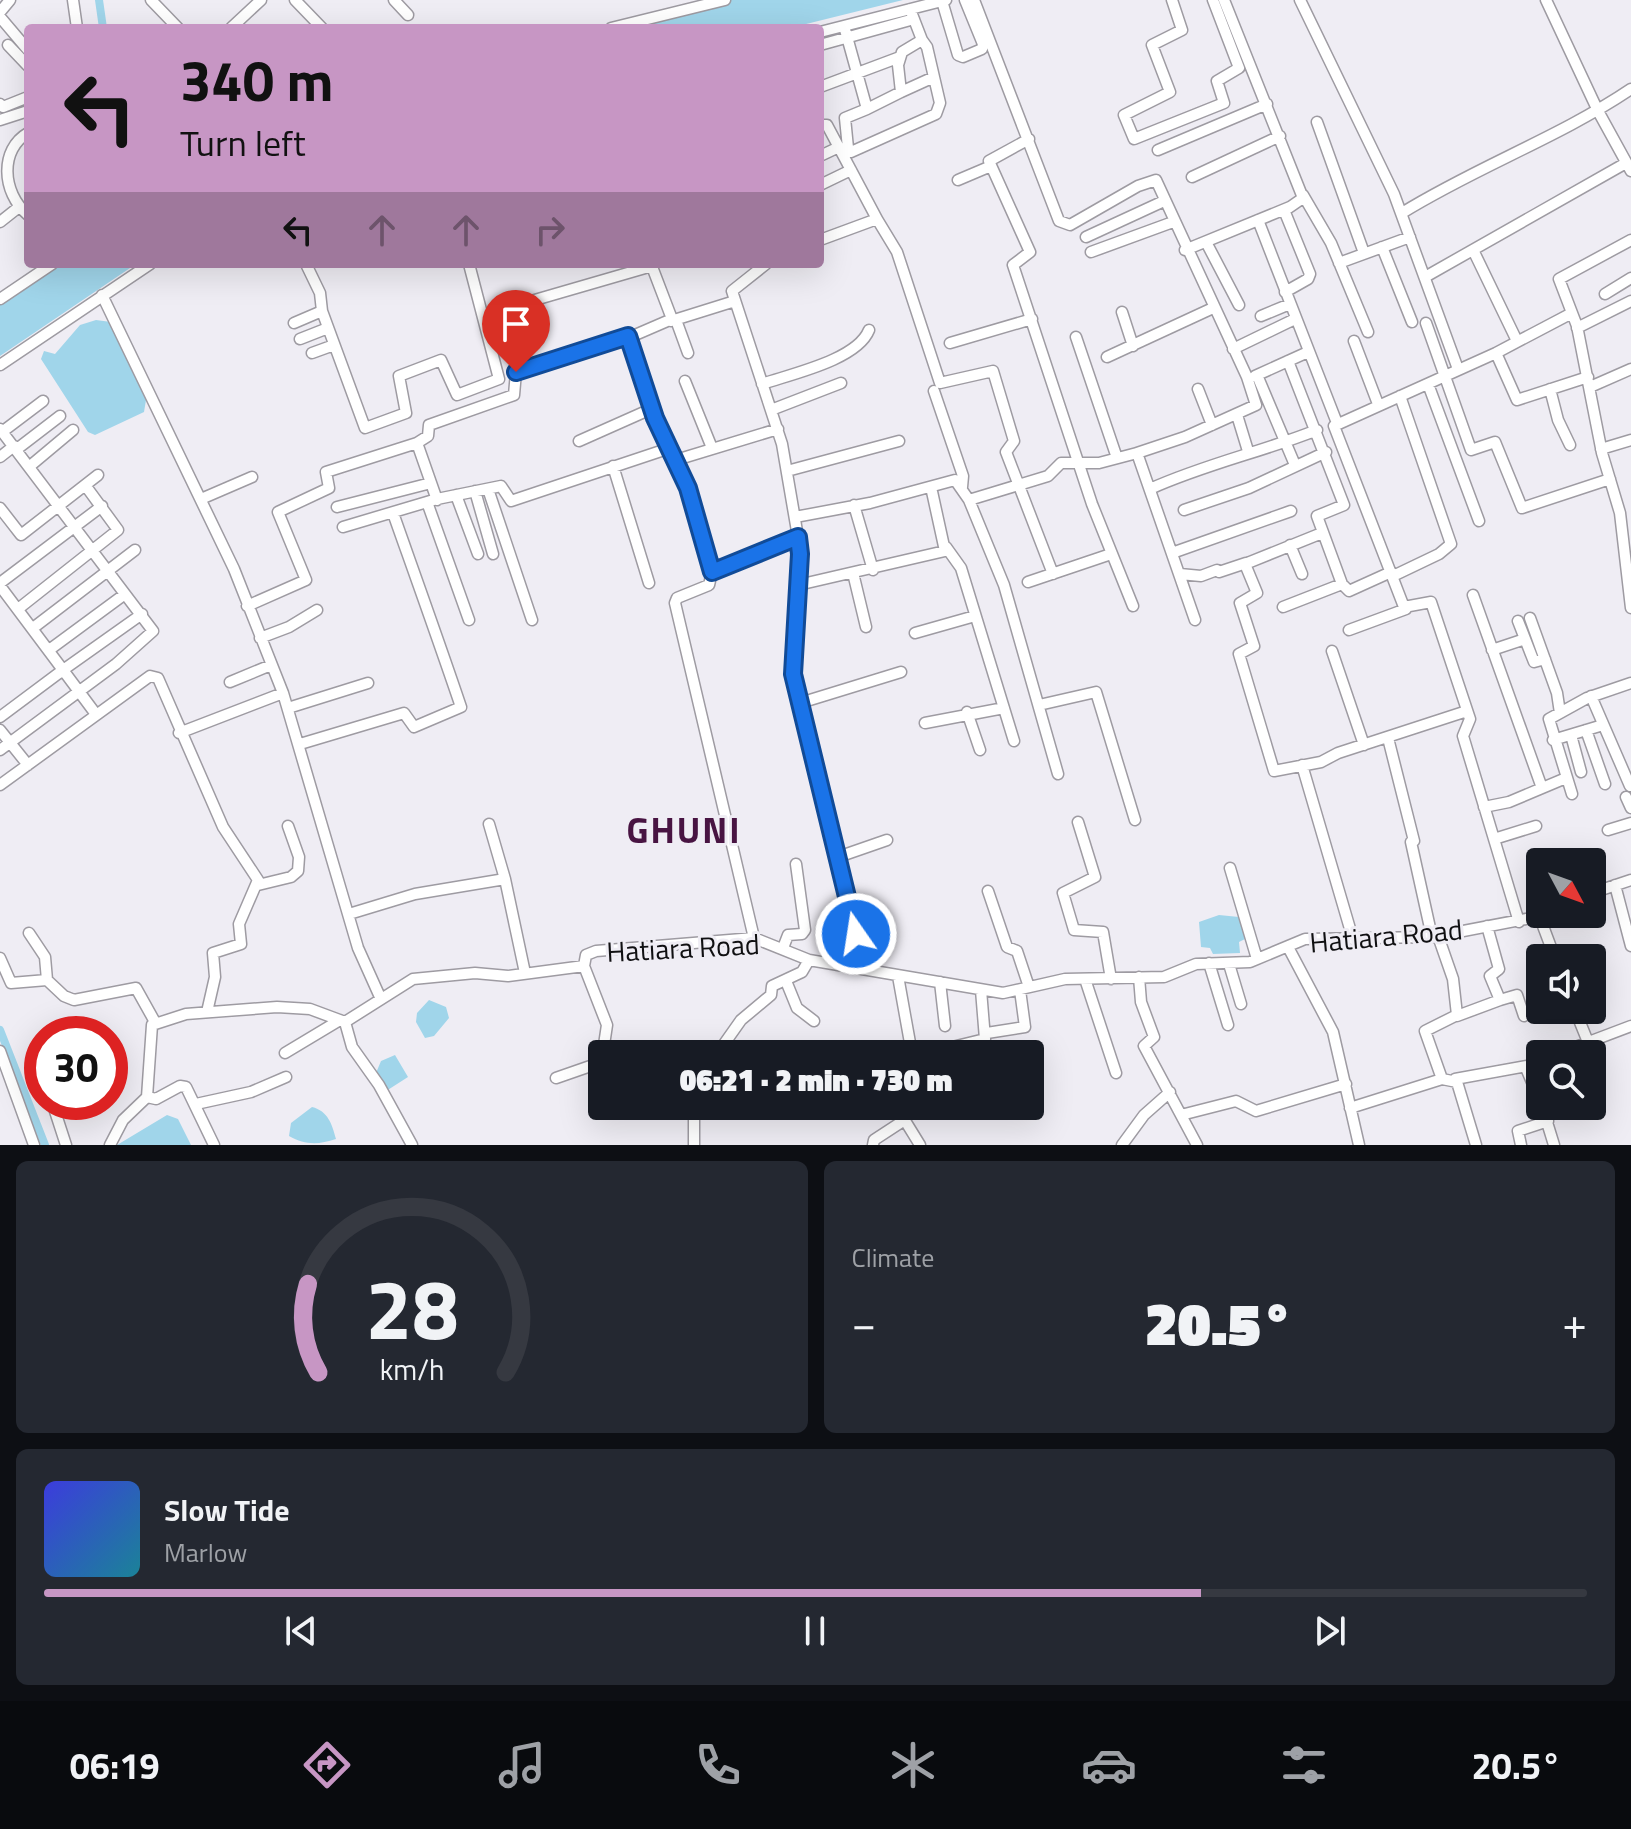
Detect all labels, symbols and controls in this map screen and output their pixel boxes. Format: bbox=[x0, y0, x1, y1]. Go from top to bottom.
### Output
text: 340 m bbox=[180, 38, 333, 123]
icon: left bbox=[48, 56, 152, 160]
text: Turn left bbox=[180, 115, 306, 170]
icon: left bbox=[276, 208, 320, 252]
icon: ahead bbox=[360, 208, 404, 252]
icon: ahead bbox=[444, 208, 488, 252]
icon: right bbox=[528, 208, 572, 252]
pin bbox=[482, 290, 550, 372]
icon: arrive bbox=[494, 302, 538, 346]
district label: GHUNI bbox=[626, 802, 742, 857]
north arrow bbox=[1526, 848, 1606, 928]
map controls bbox=[1526, 848, 1606, 1120]
position arrow bbox=[814, 892, 898, 976]
street label: Hatiara Road bbox=[1308, 907, 1464, 964]
street label: Hatiara Road bbox=[605, 922, 761, 973]
button: sound bbox=[1526, 944, 1606, 1024]
speed limit sign: 30 bbox=[24, 1016, 128, 1120]
button: search bbox=[1526, 1040, 1606, 1120]
text: 06:21 · 2 min · 730 m bbox=[680, 1057, 952, 1103]
text: Climate bbox=[852, 1238, 934, 1277]
text: 28 bbox=[365, 1245, 458, 1371]
text: 20.5° bbox=[1145, 1277, 1294, 1368]
text: − bbox=[852, 1289, 876, 1356]
text: + bbox=[1562, 1289, 1587, 1356]
text: km/h bbox=[379, 1348, 444, 1391]
text: Slow Tide bbox=[164, 1487, 289, 1533]
text: Marlow bbox=[164, 1533, 247, 1572]
icon: previous bbox=[279, 1609, 323, 1653]
icon: pause bbox=[793, 1609, 837, 1653]
icon: next bbox=[1308, 1609, 1352, 1653]
icon: directions bbox=[299, 1737, 355, 1793]
icon: music bbox=[494, 1737, 550, 1793]
icon: phone bbox=[690, 1737, 746, 1793]
icon: climate bbox=[885, 1737, 941, 1793]
icon: car bbox=[1081, 1737, 1137, 1793]
icon: filters bbox=[1276, 1737, 1332, 1793]
text: 06:19 bbox=[70, 1738, 160, 1793]
text: 20.5° bbox=[1471, 1738, 1561, 1793]

